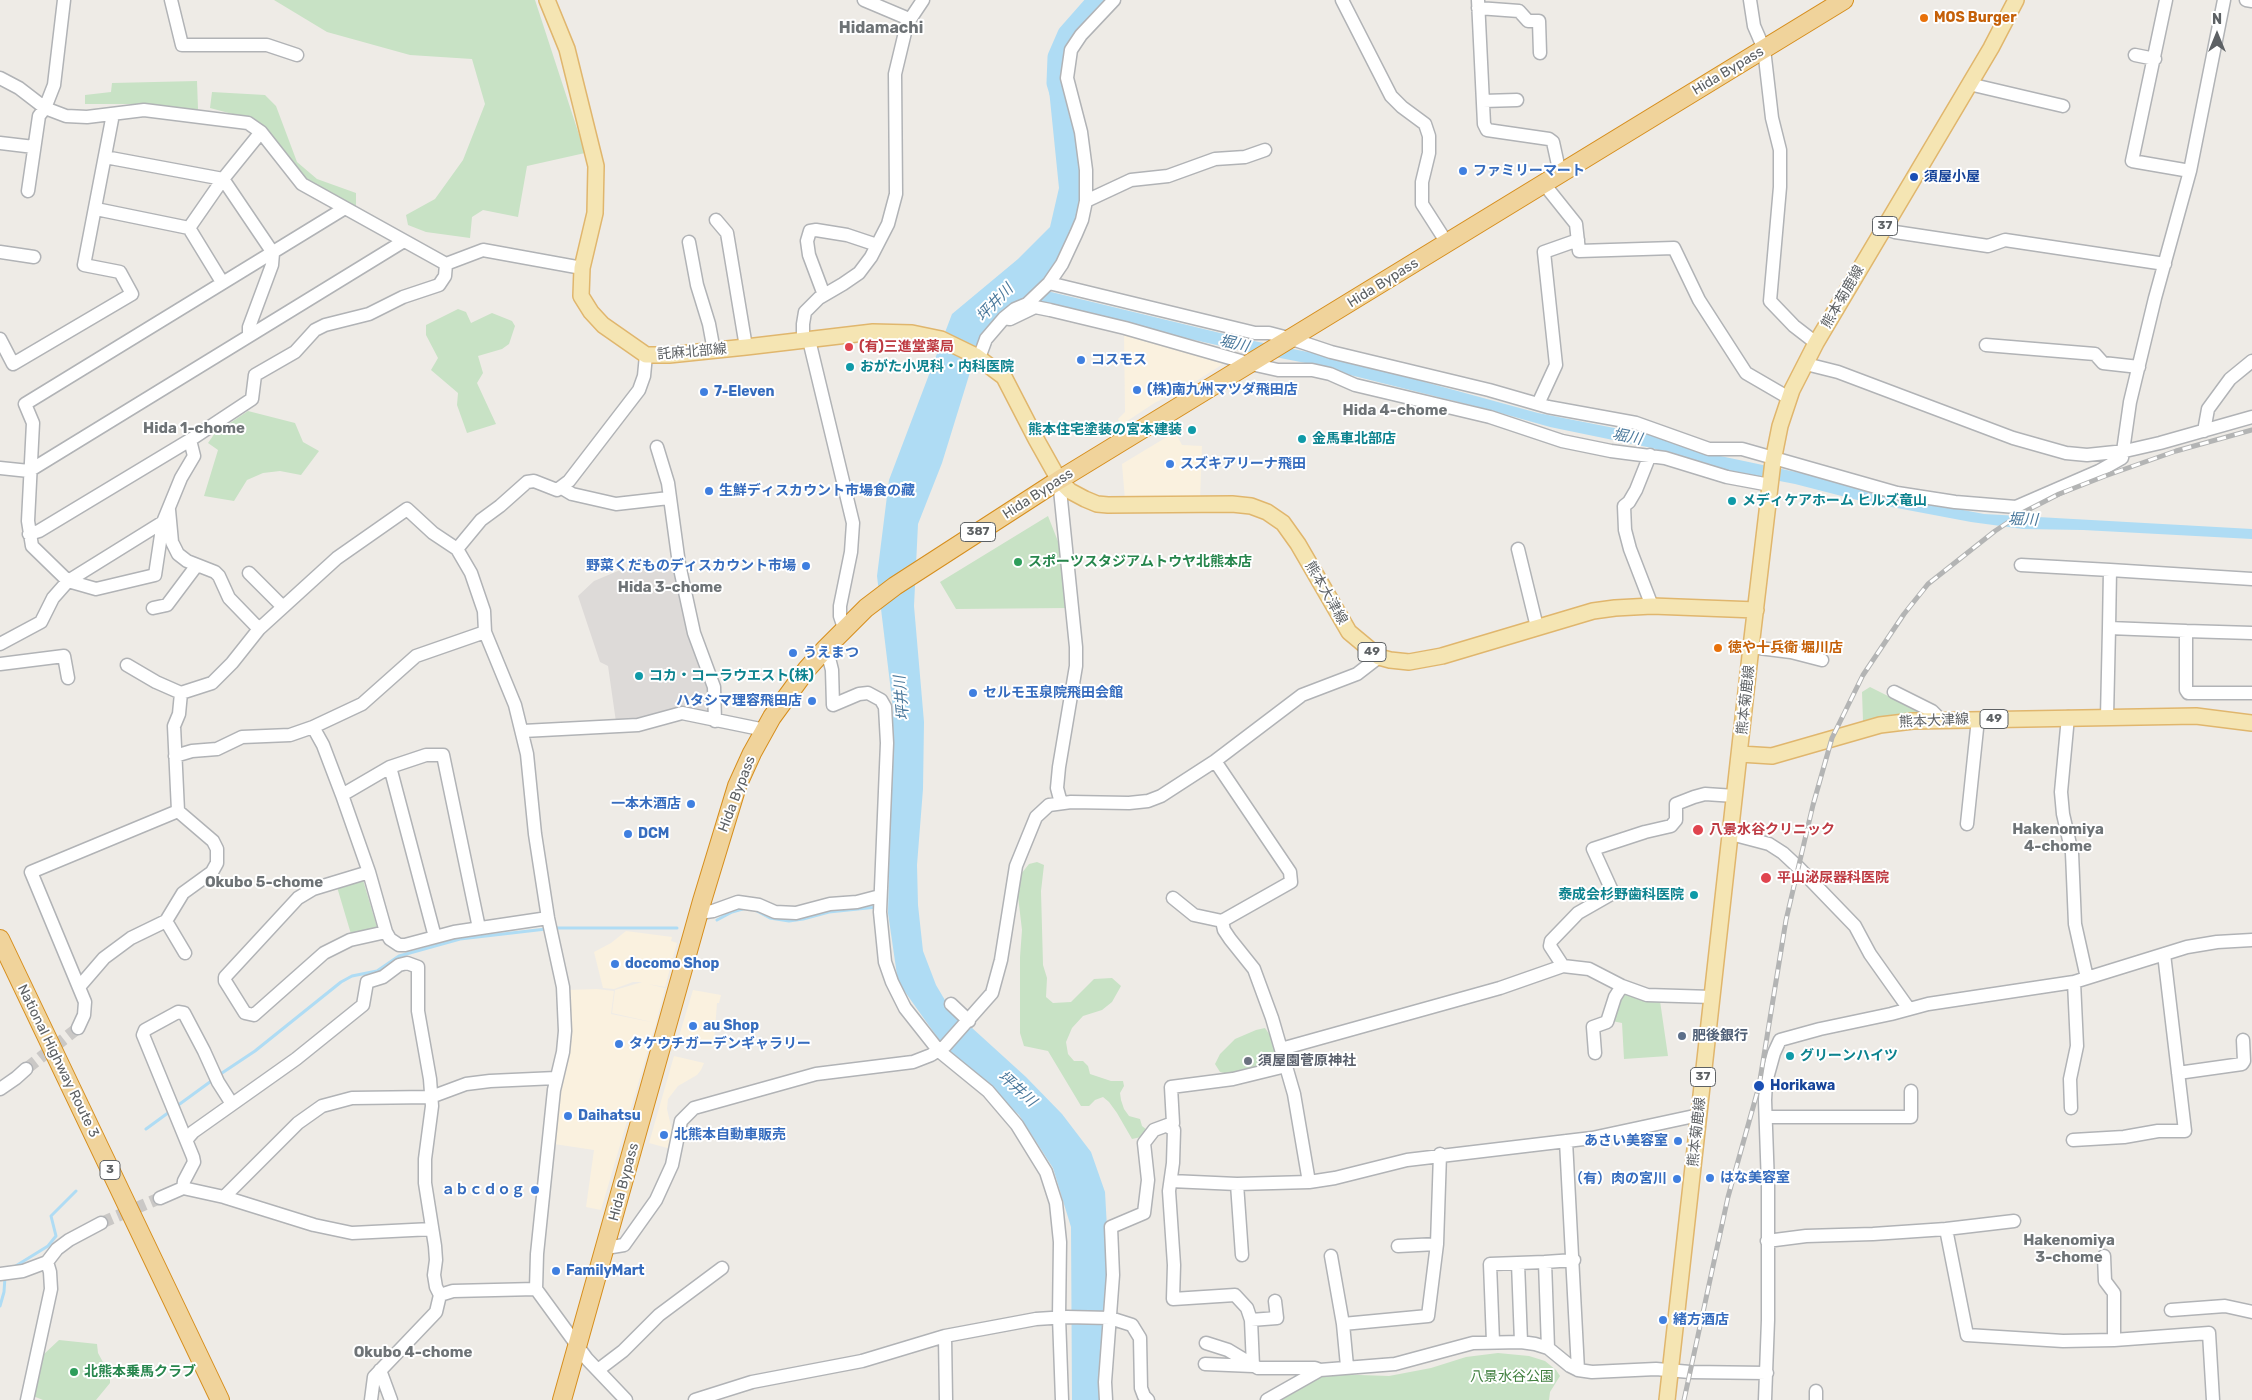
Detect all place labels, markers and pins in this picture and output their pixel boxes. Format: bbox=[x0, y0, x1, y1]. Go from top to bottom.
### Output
place label: MOS Burger bbox=[1934, 10, 2016, 26]
marker: MOS Burger bbox=[1918, 12, 1930, 24]
place label: ファミリーマート bbox=[1473, 163, 1585, 179]
marker: ファミリーマート bbox=[1457, 165, 1469, 177]
place label: 須屋小屋 bbox=[1924, 169, 1980, 185]
marker: 須屋小屋 bbox=[1908, 171, 1920, 183]
place label: (有)三進堂薬局 bbox=[859, 339, 954, 355]
marker: (有)三進堂薬局 bbox=[843, 341, 855, 353]
place label: コスモス bbox=[1091, 352, 1147, 368]
marker: コスモス bbox=[1075, 354, 1087, 366]
place label: おがた小児科・内科医院 bbox=[860, 359, 1014, 375]
marker: おがた小児科・内科医院 bbox=[844, 361, 856, 373]
place label: (株)南九州マツダ飛田店 bbox=[1147, 382, 1298, 398]
place label: 7-Eleven bbox=[714, 384, 775, 400]
marker: (株)南九州マツダ飛田店 bbox=[1131, 384, 1143, 396]
marker: 7-Eleven bbox=[698, 386, 710, 398]
place label: 熊本住宅塗装の宮本建装 bbox=[1028, 422, 1182, 438]
marker: 熊本住宅塗装の宮本建装 bbox=[1186, 424, 1198, 436]
place label: 金馬車北部店 bbox=[1312, 431, 1396, 447]
marker: 金馬車北部店 bbox=[1296, 433, 1308, 445]
place label: スズキアリーナ飛田 bbox=[1180, 456, 1306, 472]
marker: スズキアリーナ飛田 bbox=[1164, 458, 1176, 470]
place label: 生鮮ディスカウント市場食の藏 bbox=[719, 483, 915, 499]
marker: 生鮮ディスカウント市場食の藏 bbox=[703, 485, 715, 497]
place label: メディケアホーム ヒルズ竜山 bbox=[1742, 493, 1927, 509]
marker: メディケアホーム ヒルズ竜山 bbox=[1726, 495, 1738, 507]
place label: スポーツスタジアムトウヤ北熊本店 bbox=[1028, 554, 1252, 570]
marker: スポーツスタジアムトウヤ北熊本店 bbox=[1012, 556, 1024, 568]
place label: 野菜くだものディスカウント市場 bbox=[586, 558, 796, 574]
marker: 野菜くだものディスカウント市場 bbox=[800, 560, 812, 572]
place label: 徳や十兵衛 堀川店 bbox=[1728, 640, 1843, 656]
marker: 徳や十兵衛 堀川店 bbox=[1712, 642, 1724, 654]
place label: うえまつ bbox=[803, 645, 859, 661]
marker: うえまつ bbox=[787, 647, 799, 659]
place label: コカ・コーラウエスト(株) bbox=[649, 668, 814, 684]
marker: コカ・コーラウエスト(株) bbox=[633, 670, 645, 682]
place label: セルモ玉泉院飛田会館 bbox=[983, 685, 1123, 701]
marker: セルモ玉泉院飛田会館 bbox=[967, 687, 979, 699]
place label: ハタシマ理容飛田店 bbox=[676, 693, 802, 709]
marker: ハタシマ理容飛田店 bbox=[806, 695, 818, 707]
place label: 一本木酒店 bbox=[611, 796, 681, 812]
marker: 一本木酒店 bbox=[685, 798, 697, 810]
place label: 八景水谷クリニック bbox=[1709, 822, 1835, 838]
marker: 八景水谷クリニック bbox=[1691, 823, 1705, 837]
place label: DCM bbox=[638, 826, 669, 842]
marker: DCM bbox=[622, 828, 634, 840]
place label: 平山泌尿器科医院 bbox=[1777, 870, 1889, 886]
marker: 平山泌尿器科医院 bbox=[1759, 871, 1773, 885]
place label: 泰成会杉野歯科医院 bbox=[1558, 887, 1684, 903]
marker: 泰成会杉野歯科医院 bbox=[1688, 889, 1700, 901]
place label: docomo Shop bbox=[625, 956, 719, 972]
marker: docomo Shop bbox=[609, 958, 621, 970]
place label: au Shop bbox=[703, 1018, 759, 1034]
marker: au Shop bbox=[687, 1020, 699, 1032]
place label: 肥後銀行 bbox=[1692, 1028, 1748, 1044]
marker: 肥後銀行 bbox=[1676, 1030, 1688, 1042]
place label: タケウチガーデンギャラリー bbox=[629, 1036, 811, 1052]
marker: タケウチガーデンギャラリー bbox=[613, 1038, 625, 1050]
place label: グリーンハイツ bbox=[1800, 1048, 1898, 1064]
marker: グリーンハイツ bbox=[1784, 1050, 1796, 1062]
place label: 須屋園菅原神社 bbox=[1258, 1053, 1356, 1069]
marker: 須屋園菅原神社 bbox=[1242, 1055, 1254, 1067]
place label: Horikawa bbox=[1770, 1078, 1835, 1094]
marker: Horikawa bbox=[1752, 1079, 1766, 1093]
place label: Daihatsu bbox=[578, 1108, 641, 1124]
marker: Daihatsu bbox=[562, 1110, 574, 1122]
place label: 北熊本自動車販売 bbox=[674, 1127, 786, 1143]
marker: 北熊本自動車販売 bbox=[658, 1129, 670, 1141]
place label: あさい美容室 bbox=[1584, 1133, 1668, 1149]
marker: あさい美容室 bbox=[1672, 1135, 1684, 1147]
place label: はな美容室 bbox=[1720, 1170, 1790, 1186]
place label: （有）肉の宮川 bbox=[1569, 1171, 1667, 1187]
marker: はな美容室 bbox=[1704, 1172, 1716, 1184]
marker: （有）肉の宮川 bbox=[1671, 1173, 1683, 1185]
place label: ａｂｃｄｏｇ bbox=[441, 1182, 525, 1198]
marker: ａｂｃｄｏｇ bbox=[529, 1184, 541, 1196]
place label: FamilyMart bbox=[566, 1263, 645, 1279]
marker: FamilyMart bbox=[550, 1265, 562, 1277]
place label: 緒方酒店 bbox=[1673, 1312, 1729, 1328]
marker: 緒方酒店 bbox=[1657, 1314, 1669, 1326]
place label: 北熊本乗馬クラブ bbox=[84, 1364, 196, 1380]
marker: 北熊本乗馬クラブ bbox=[68, 1366, 80, 1378]

